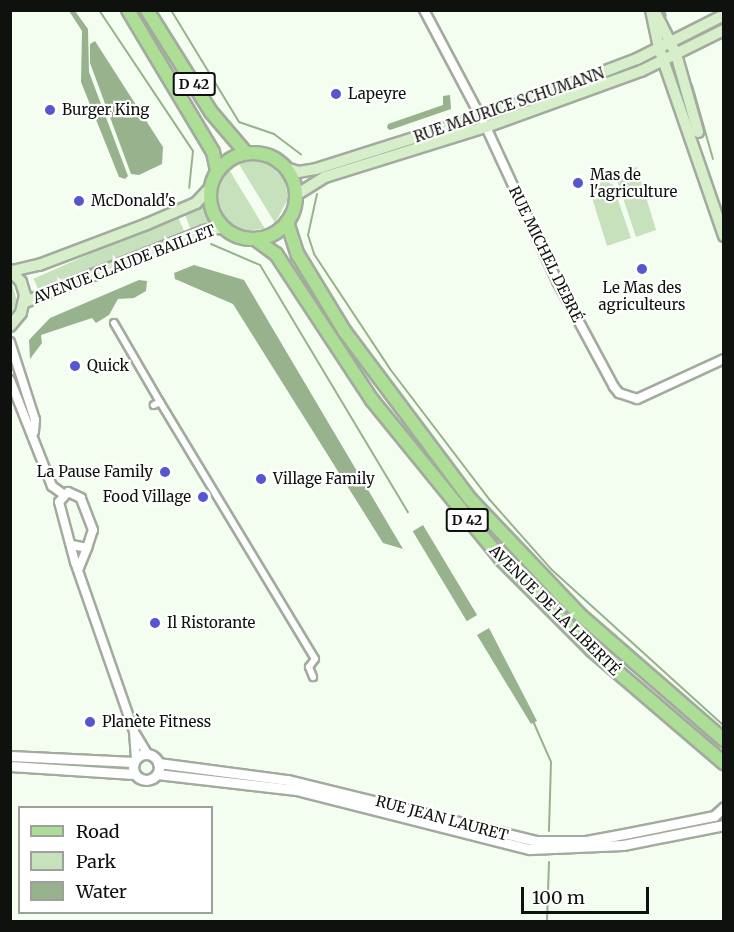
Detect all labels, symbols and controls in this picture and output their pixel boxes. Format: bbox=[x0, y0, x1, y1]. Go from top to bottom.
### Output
street label: RUE MAURICE SCHUMANN bbox=[411, 64, 607, 146]
road number: D 42 bbox=[172, 73, 216, 95]
place label: Lapeyre bbox=[348, 85, 406, 103]
marker: Lapeyre bbox=[329, 87, 343, 101]
place label: Burger King bbox=[62, 101, 149, 119]
marker: Burger King bbox=[43, 103, 57, 117]
place label: Mas de l'agriculture bbox=[590, 165, 677, 200]
marker: Mas de l'agriculture bbox=[571, 176, 585, 190]
street label: RUE MICHEL DEBRÉ bbox=[505, 183, 587, 325]
place label: McDonald's bbox=[91, 192, 176, 210]
marker: McDonald's bbox=[72, 194, 86, 208]
street label: AVENUE CLAUDE BAILLET bbox=[30, 221, 218, 307]
marker: Le Mas des agriculteurs bbox=[635, 262, 649, 276]
place label: Le Mas des agriculteurs bbox=[599, 278, 685, 313]
place label: Quick bbox=[87, 357, 129, 375]
marker: Quick bbox=[68, 359, 82, 373]
place label: La Pause Family bbox=[37, 463, 153, 481]
marker: La Pause Family bbox=[158, 465, 172, 479]
place label: Village Family bbox=[273, 470, 375, 488]
marker: Village Family bbox=[254, 472, 268, 486]
place label: Food Village bbox=[103, 488, 191, 506]
marker: Food Village bbox=[196, 490, 210, 504]
road number: D 42 bbox=[444, 509, 490, 531]
street label: AVENUE DE LA LIBERTÉ bbox=[486, 541, 624, 679]
place label: Il Ristorante bbox=[167, 614, 255, 632]
marker: Il Ristorante bbox=[148, 616, 162, 630]
place label: Planète Fitness bbox=[102, 713, 211, 731]
marker: Planète Fitness bbox=[83, 715, 97, 729]
street label: RUE JEAN LAURET bbox=[374, 792, 510, 844]
legend bbox=[18, 806, 213, 914]
text: Road bbox=[76, 820, 120, 843]
text: Park bbox=[76, 850, 116, 873]
scale bar bbox=[524, 875, 652, 913]
text: Water bbox=[76, 880, 127, 903]
text: 100 m bbox=[532, 886, 585, 909]

